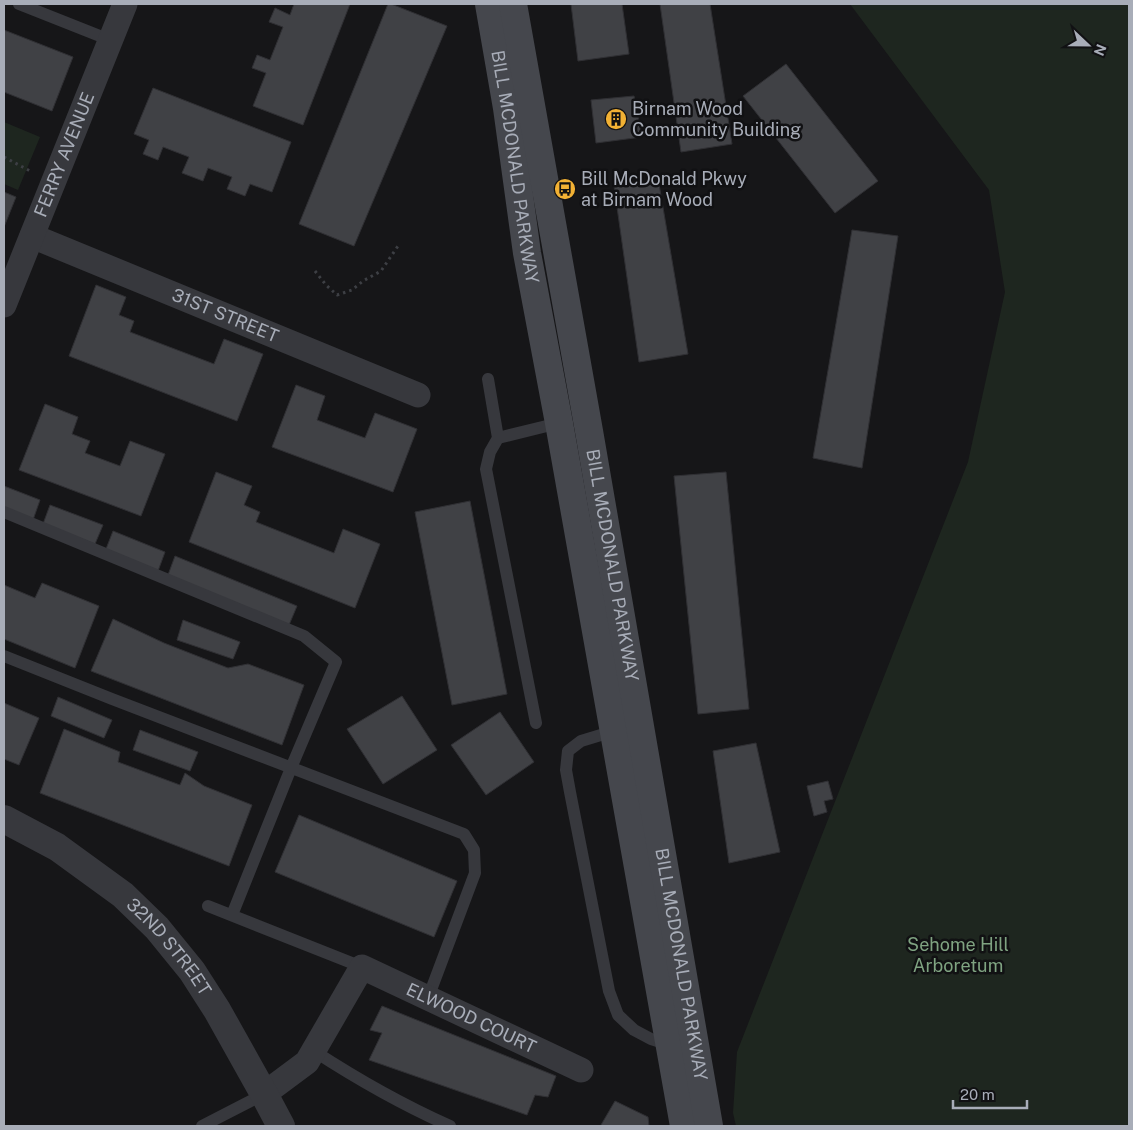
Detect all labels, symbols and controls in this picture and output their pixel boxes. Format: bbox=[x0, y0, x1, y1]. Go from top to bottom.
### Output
north arrow bbox=[1063, 20, 1113, 70]
text: N bbox=[1091, 42, 1110, 58]
street label: BILL MCDONALD PARKWAY bbox=[487, 49, 544, 285]
street label: FERRY AVENUE bbox=[29, 89, 98, 220]
place label: Birnam Wood Community Building bbox=[632, 98, 801, 140]
building icon: Birnam Wood Community Building bbox=[604, 107, 628, 131]
place label: Bill McDonald Pkwy at Birnam Wood bbox=[581, 168, 747, 210]
bus stop icon: Bill McDonald Pkwy at Birnam Wood bbox=[553, 177, 577, 201]
street label: 31ST STREET bbox=[169, 284, 282, 347]
street label: BILL MCDONALD PARKWAY bbox=[582, 447, 643, 683]
street label: BILL MCDONALD PARKWAY bbox=[651, 846, 712, 1082]
street label: 32ND STREET bbox=[123, 893, 216, 999]
park label: Sehome Hill Arboretum bbox=[907, 934, 1009, 976]
street label: ELWOOD COURT bbox=[403, 978, 540, 1058]
scale bar bbox=[953, 1078, 1027, 1110]
text: 20 m bbox=[960, 1086, 995, 1103]

